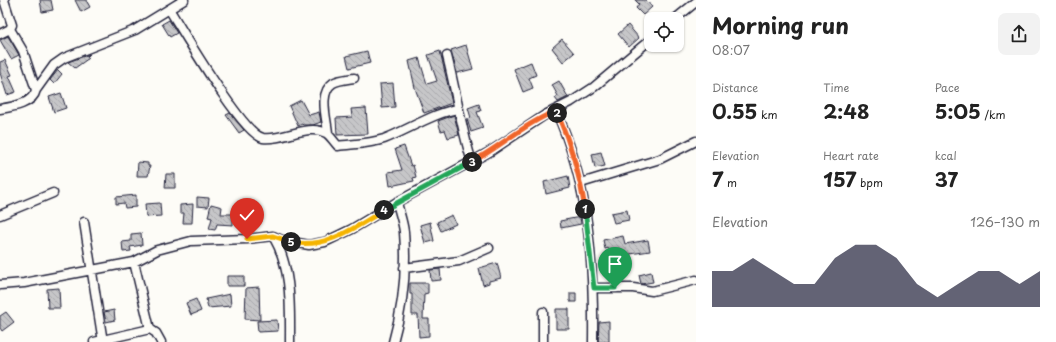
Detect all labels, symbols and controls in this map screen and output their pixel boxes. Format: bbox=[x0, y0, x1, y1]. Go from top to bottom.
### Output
text: Morning run bbox=[712, 8, 849, 41]
map controls bbox=[644, 12, 684, 52]
button: locate bbox=[644, 12, 684, 52]
button: share bbox=[998, 13, 1040, 55]
text: 08:07 bbox=[712, 40, 750, 59]
text: Distance bbox=[712, 79, 758, 96]
text: Time bbox=[823, 79, 849, 96]
text: Pace bbox=[935, 79, 959, 96]
text: 0.55 bbox=[712, 96, 757, 126]
text: 2:48 bbox=[823, 96, 870, 126]
text: 5:05 bbox=[935, 96, 981, 126]
pin: 2 bbox=[547, 103, 567, 123]
text: 2 bbox=[553, 104, 561, 121]
text: km bbox=[757, 106, 778, 123]
text: /km bbox=[981, 106, 1006, 123]
text: Elevation bbox=[712, 147, 759, 164]
text: Heart rate bbox=[823, 147, 879, 164]
text: kcal bbox=[935, 147, 957, 164]
pin: 3 bbox=[462, 152, 482, 172]
text: 3 bbox=[468, 153, 476, 170]
text: 7 bbox=[712, 164, 723, 194]
text: 157 bbox=[823, 164, 857, 194]
text: 37 bbox=[935, 164, 958, 194]
text: m bbox=[723, 174, 737, 191]
text: bpm bbox=[857, 174, 883, 191]
pin bbox=[230, 198, 264, 239]
pin: 1 bbox=[575, 199, 595, 219]
pin: 4 bbox=[374, 200, 394, 220]
text: 1 bbox=[582, 200, 588, 217]
text: 4 bbox=[380, 201, 388, 218]
icon: check bbox=[236, 204, 258, 226]
text: Elevation bbox=[712, 212, 768, 231]
text: 126–130 m bbox=[970, 212, 1040, 231]
pin: 5 bbox=[281, 232, 301, 252]
text: 5 bbox=[287, 233, 295, 250]
pin bbox=[598, 247, 632, 288]
icon: arrive bbox=[604, 253, 626, 275]

